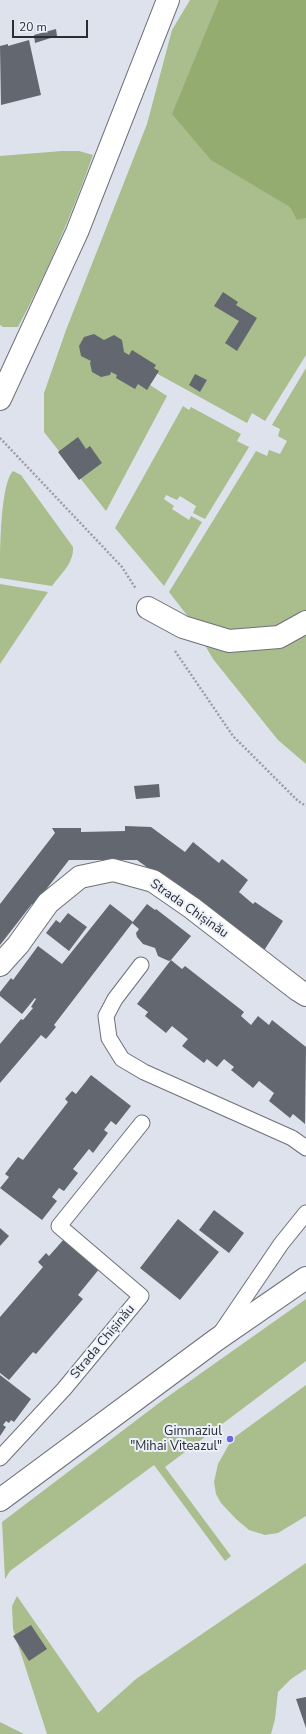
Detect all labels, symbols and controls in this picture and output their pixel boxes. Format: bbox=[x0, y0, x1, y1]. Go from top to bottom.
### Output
scale bar bbox=[14, 12, 90, 38]
text: 20 m bbox=[19, 19, 47, 35]
street label: Strada Chișinău bbox=[147, 876, 231, 942]
street label: Strada Chișinău bbox=[68, 1302, 138, 1382]
place label: Gimnaziul "Mihai Viteazul" bbox=[130, 1424, 222, 1455]
marker: Gimnaziul "Mihai Viteazul" bbox=[225, 1434, 235, 1444]

